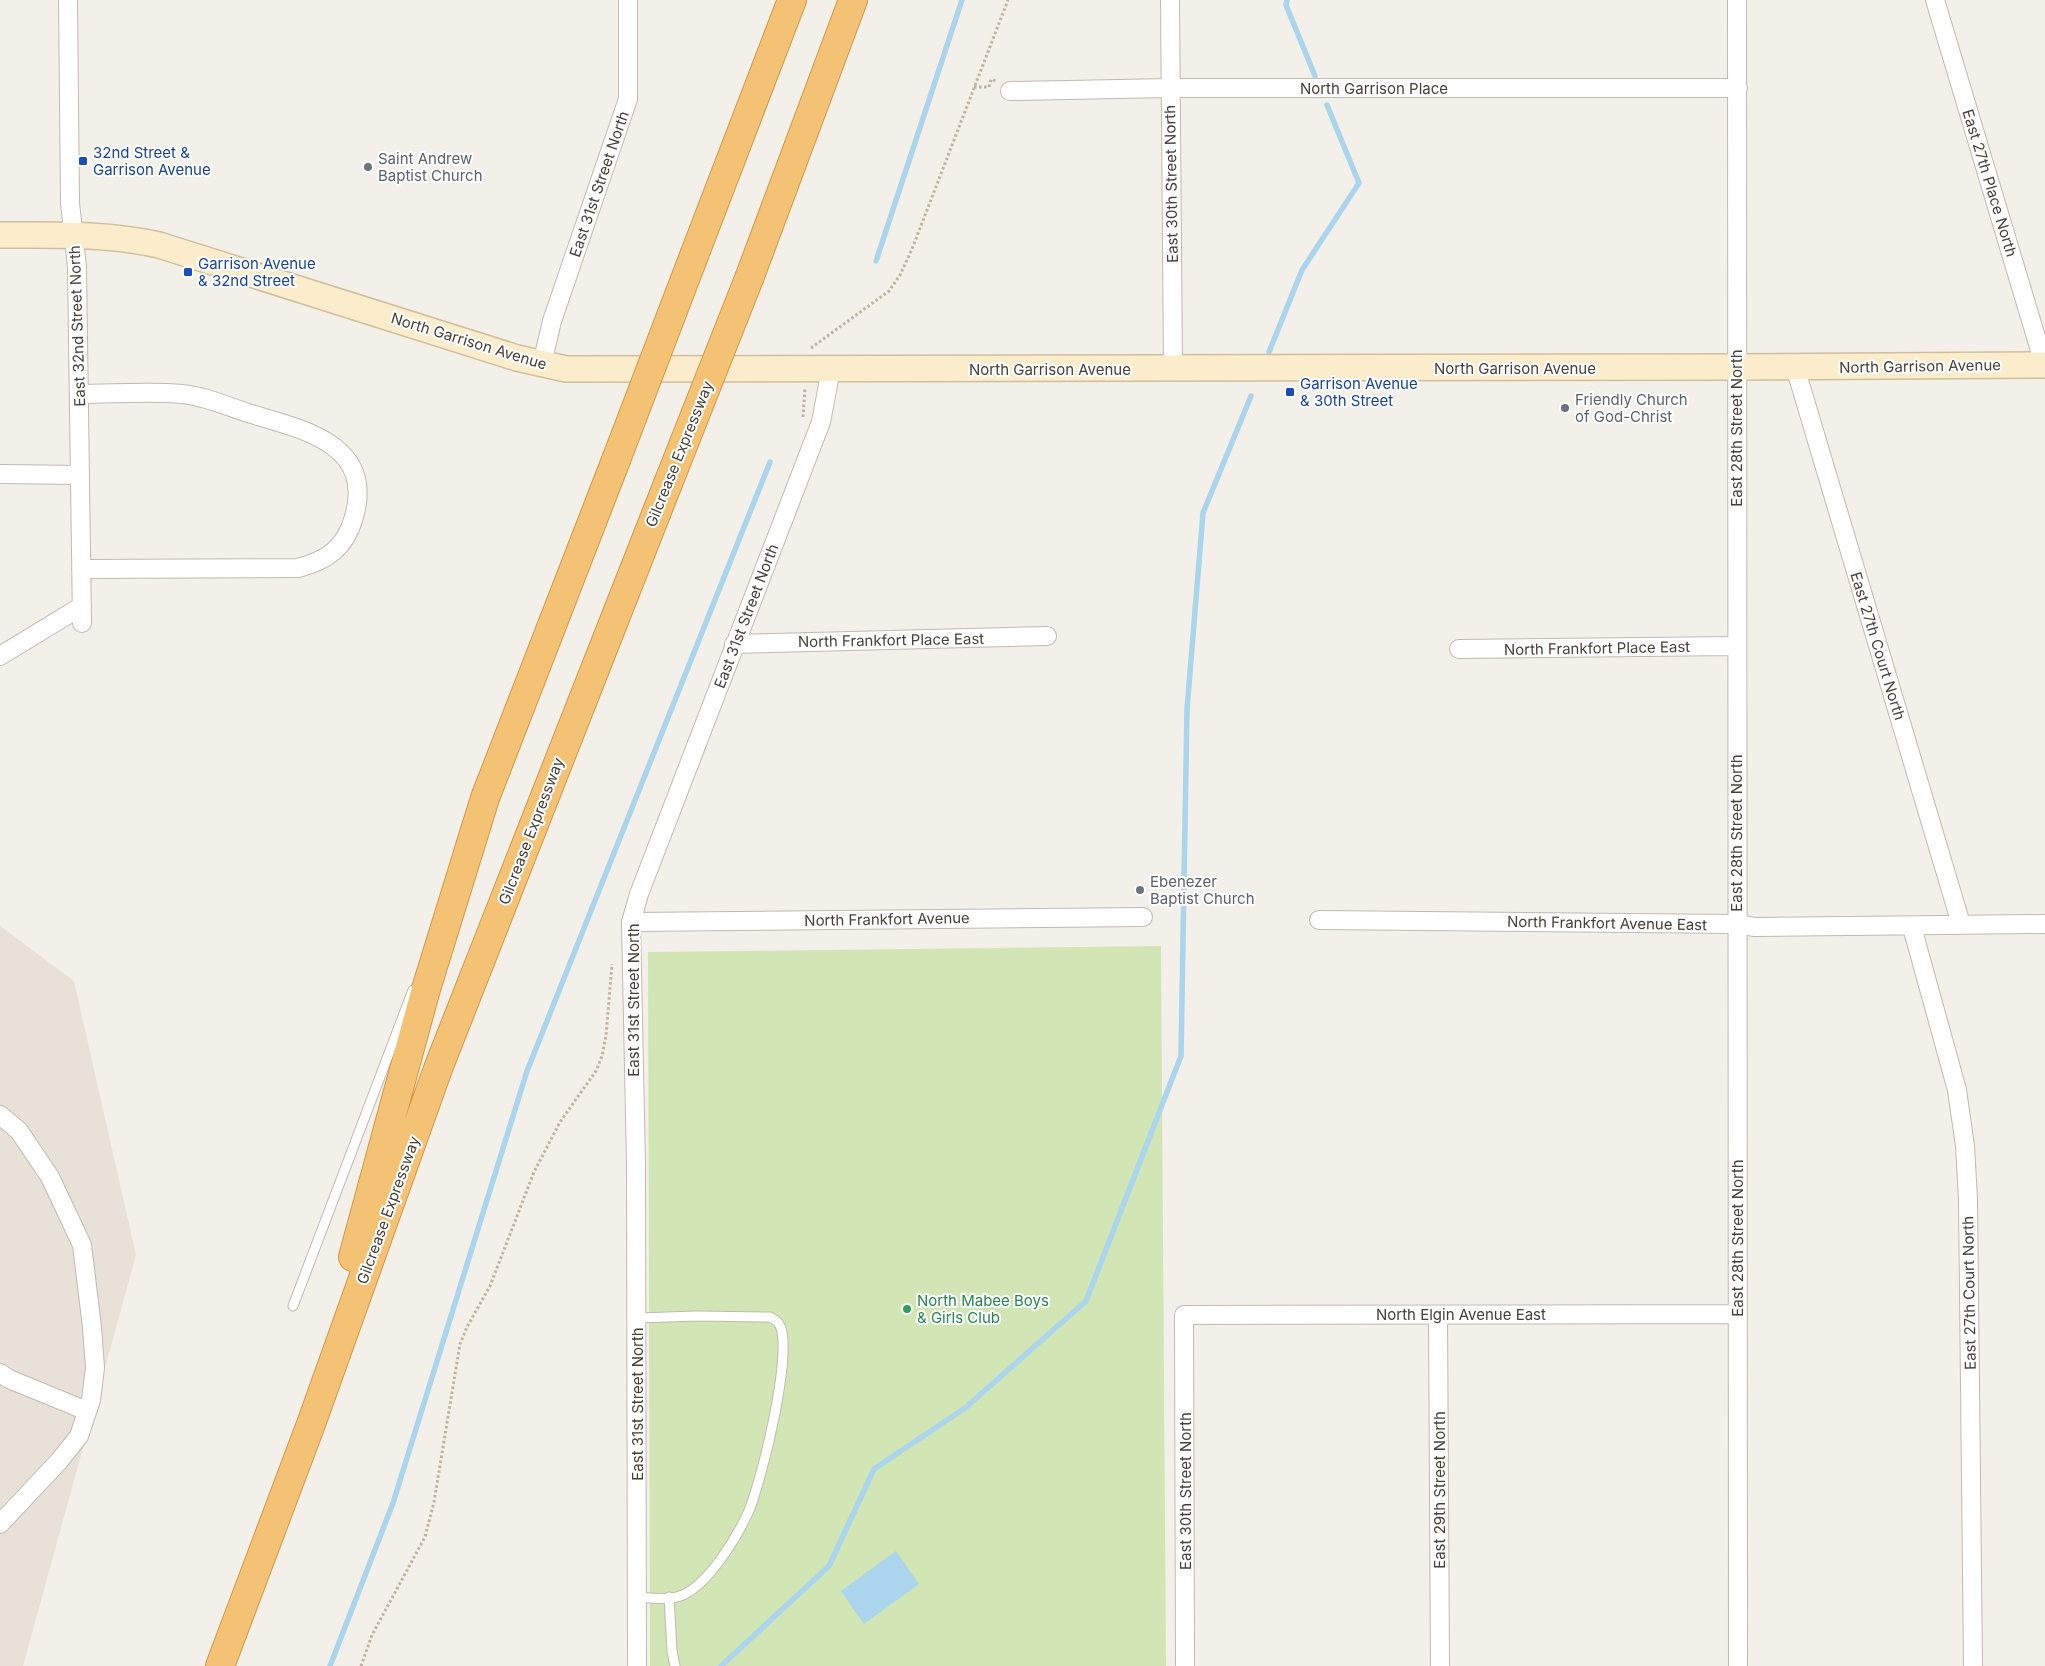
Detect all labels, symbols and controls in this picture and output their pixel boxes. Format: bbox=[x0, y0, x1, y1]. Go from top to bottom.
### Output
street label: North Garrison Place bbox=[1300, 79, 1448, 98]
street label: East 30th Street North bbox=[1160, 105, 1182, 263]
street label: East 27th Place North bbox=[1959, 107, 2021, 259]
street label: East 31st Street North bbox=[565, 108, 633, 260]
place label: 32nd Street & Garrison Avenue bbox=[93, 143, 211, 179]
place label: Saint Andrew Baptist Church bbox=[378, 149, 483, 185]
marker: 32nd Street & Garrison Avenue bbox=[77, 155, 89, 167]
marker: Saint Andrew Baptist Church bbox=[362, 161, 374, 173]
street label: East 32nd Street North bbox=[65, 245, 89, 407]
place label: Garrison Avenue & 32nd Street bbox=[198, 254, 316, 290]
marker: Garrison Avenue & 32nd Street bbox=[182, 266, 194, 278]
street label: North Garrison Avenue bbox=[389, 308, 549, 374]
street label: East 28th Street North bbox=[1727, 349, 1746, 507]
street label: North Garrison Avenue bbox=[1839, 355, 2001, 377]
street label: North Garrison Avenue bbox=[1434, 359, 1596, 378]
street label: North Garrison Avenue bbox=[969, 360, 1131, 379]
place label: Garrison Avenue & 30th Street bbox=[1300, 374, 1418, 410]
street label: Gilcrease Expressway bbox=[641, 378, 717, 530]
marker: Garrison Avenue & 30th Street bbox=[1284, 386, 1296, 398]
place label: Friendly Church of God-Christ bbox=[1575, 390, 1688, 426]
marker: Friendly Church of God-Christ bbox=[1559, 402, 1571, 414]
street label: East 31st Street North bbox=[710, 541, 782, 691]
street label: East 27th Court North bbox=[1846, 570, 1910, 722]
street label: North Frankfort Place East bbox=[798, 629, 984, 651]
street label: North Frankfort Place East bbox=[1504, 637, 1690, 659]
street label: Gilcrease Expressway bbox=[494, 754, 568, 907]
street label: East 28th Street North bbox=[1727, 754, 1746, 912]
place label: Ebenezer Baptist Church bbox=[1150, 872, 1255, 908]
marker: Ebenezer Baptist Church bbox=[1134, 884, 1146, 896]
street label: North Frankfort Avenue bbox=[804, 908, 970, 930]
street label: North Frankfort Avenue East bbox=[1507, 912, 1707, 934]
street label: East 31st Street North bbox=[624, 923, 643, 1077]
street label: Gilcrease Expressway bbox=[352, 1133, 424, 1287]
street label: East 28th Street North bbox=[1728, 1159, 1747, 1317]
street label: East 27th Court North bbox=[1958, 1216, 1980, 1370]
place label: North Mabee Boys & Girls Club bbox=[917, 1291, 1049, 1327]
marker: North Mabee Boys & Girls Club bbox=[901, 1303, 913, 1315]
street label: North Elgin Avenue East bbox=[1376, 1305, 1546, 1324]
street label: East 31st Street North bbox=[628, 1327, 647, 1481]
street label: East 29th Street North bbox=[1430, 1411, 1449, 1569]
street label: East 30th Street North bbox=[1176, 1412, 1195, 1570]

